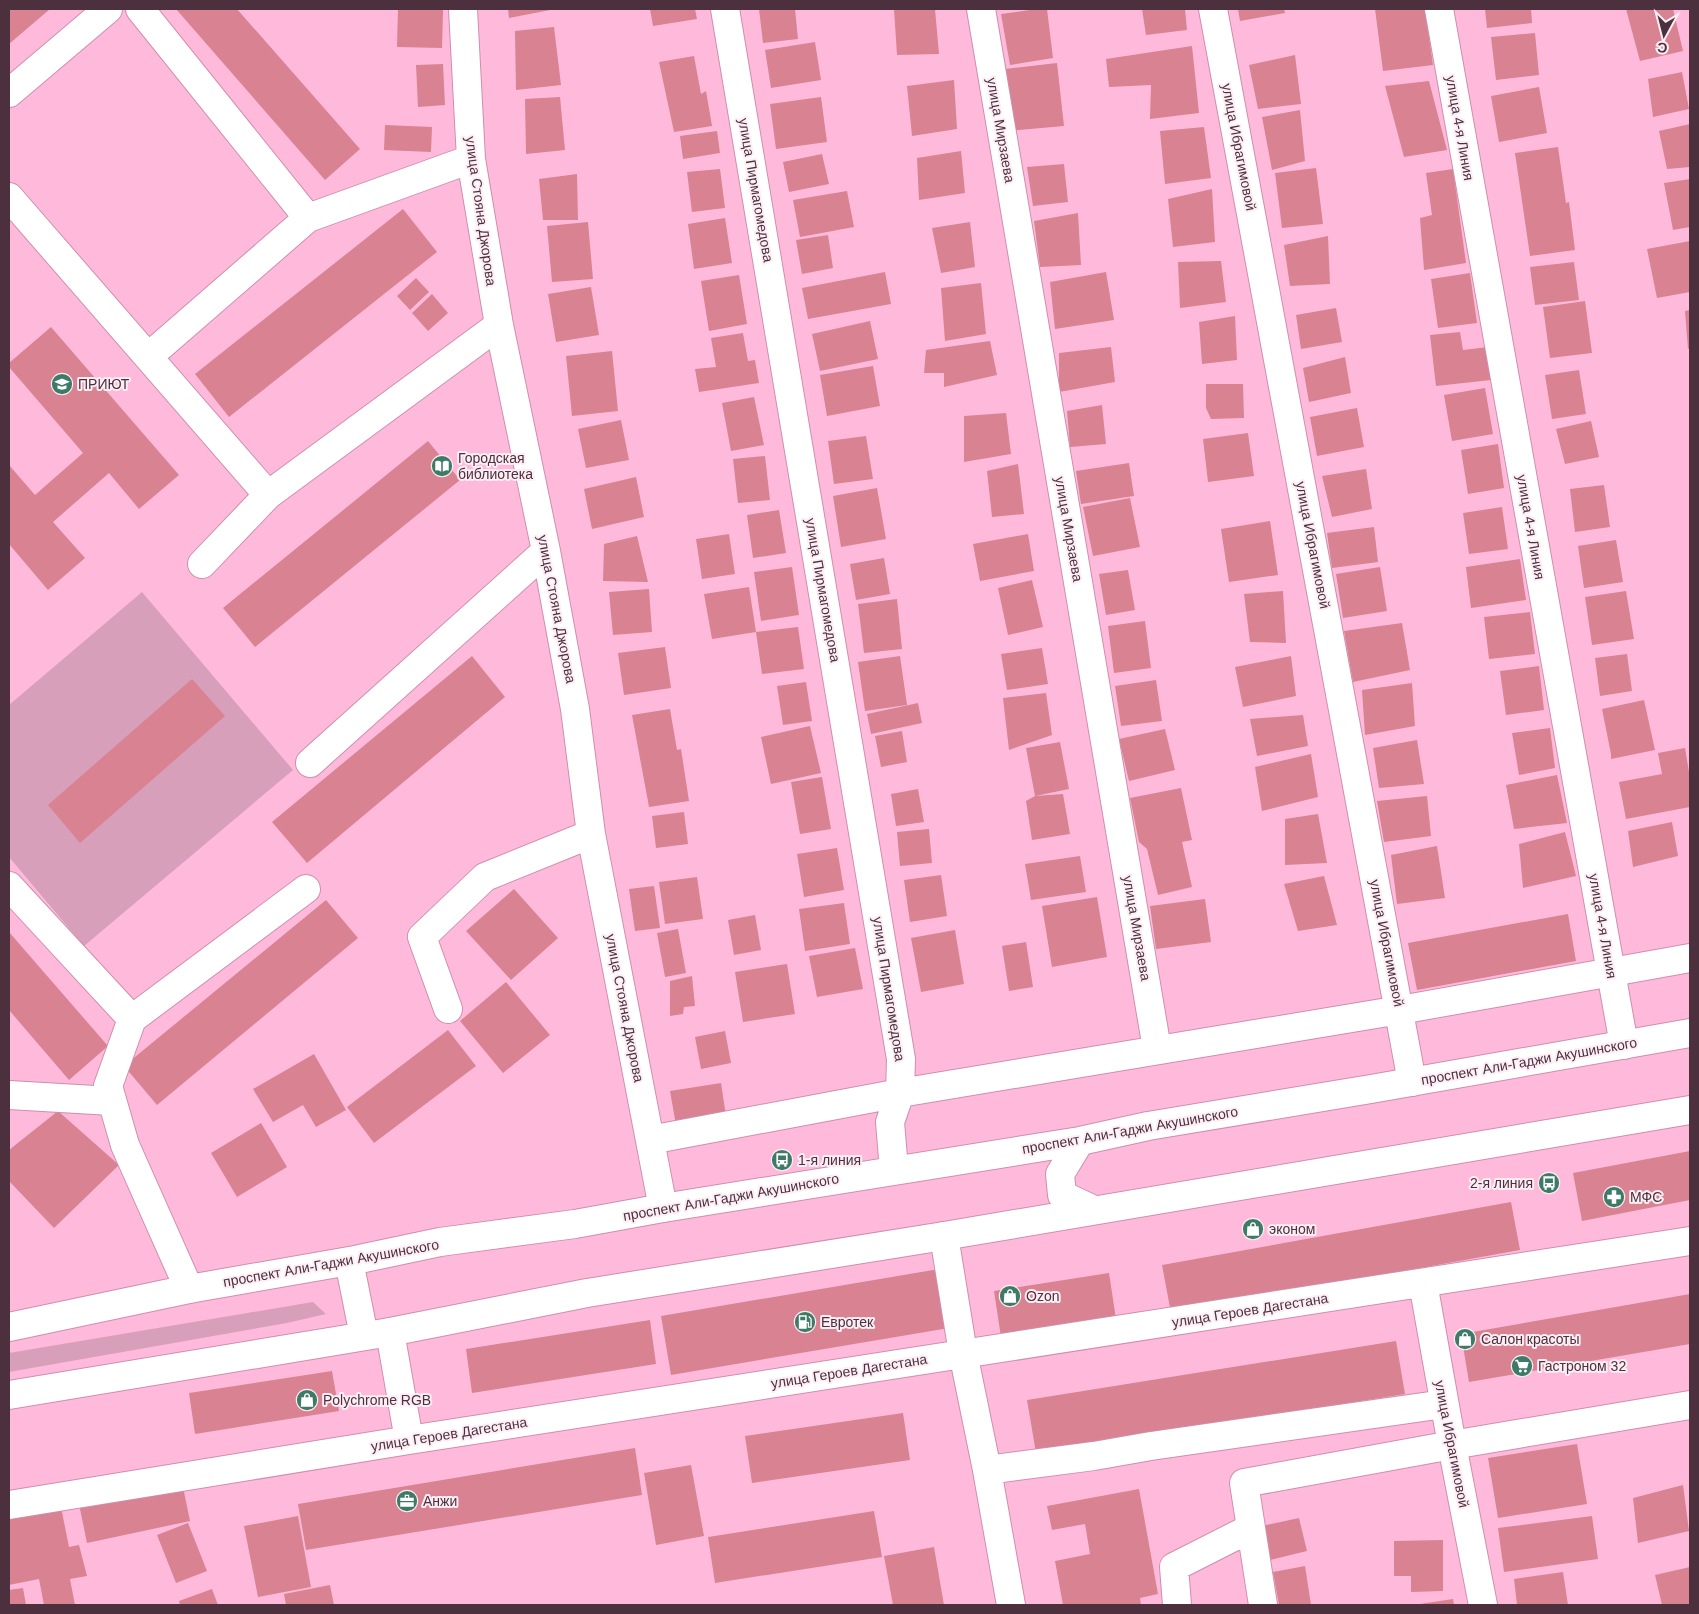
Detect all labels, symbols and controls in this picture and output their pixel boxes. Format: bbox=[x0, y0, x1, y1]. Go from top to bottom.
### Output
north arrow bbox=[1639, 10, 1689, 60]
text: С bbox=[1656, 39, 1668, 56]
street label: улица 4-я Линия bbox=[1443, 74, 1477, 182]
street label: улица Мирзаева bbox=[984, 76, 1018, 184]
street label: улица Ибрагимовой bbox=[1219, 82, 1259, 212]
street label: улица Пирмагомедова bbox=[735, 117, 777, 264]
street label: улица Стояна Джорова bbox=[463, 135, 499, 287]
school or university icon: ПРИЮТ bbox=[50, 372, 74, 396]
place label: ПРИЮТ bbox=[78, 376, 130, 392]
place label: Городская библиотека bbox=[458, 450, 533, 482]
library icon: Городская библиотека bbox=[430, 454, 454, 478]
street label: улица 4-я Линия bbox=[1514, 473, 1548, 581]
street label: улица Мирзаева bbox=[1052, 475, 1086, 583]
street label: улица Ибрагимовой bbox=[1293, 480, 1333, 610]
street label: улица Пирмагомедова bbox=[802, 517, 844, 664]
street label: улица Стояна Джорова bbox=[535, 533, 579, 685]
street label: улица 4-я Линия bbox=[1586, 872, 1620, 980]
street label: улица Мирзаева bbox=[1120, 874, 1154, 982]
street label: улица Ибрагимовой bbox=[1367, 878, 1407, 1008]
street label: улица Пирмагомедова bbox=[870, 916, 908, 1063]
street label: улица Стояна Джорова bbox=[603, 932, 647, 1084]
street label: проспект Али-Гаджи Акушинского bbox=[1420, 1034, 1638, 1088]
street label: проспект Али-Гаджи Акушинского bbox=[1021, 1103, 1239, 1157]
bus stop icon: 1-я линия bbox=[770, 1148, 794, 1172]
place label: 1-я линия bbox=[798, 1152, 861, 1168]
street label: проспект Али-Гаджи Акушинского bbox=[622, 1170, 840, 1224]
bus stop icon: 2-я линия bbox=[1537, 1171, 1561, 1195]
place label: 2-я линия bbox=[1470, 1175, 1533, 1191]
pharmacy icon: МФС bbox=[1602, 1185, 1626, 1209]
place label: МФС bbox=[1630, 1189, 1662, 1205]
shop icon: эконом bbox=[1241, 1217, 1265, 1241]
place label: эконом bbox=[1269, 1221, 1315, 1237]
street label: проспект Али-Гаджи Акушинского bbox=[222, 1236, 440, 1290]
shop icon: Ozon bbox=[998, 1284, 1022, 1308]
place label: Ozon bbox=[1026, 1288, 1059, 1304]
street label: улица Героев Дагестана bbox=[1171, 1290, 1329, 1330]
fuel station icon: Евротек bbox=[793, 1310, 817, 1334]
place label: Евротек bbox=[821, 1314, 874, 1330]
shop icon: Салон красоты bbox=[1453, 1327, 1477, 1351]
place label: Салон красоты bbox=[1481, 1331, 1580, 1347]
street label: улица Героев Дагестана bbox=[770, 1351, 928, 1391]
supermarket icon: Гастроном 32 bbox=[1510, 1354, 1534, 1378]
place label: Гастроном 32 bbox=[1538, 1358, 1626, 1374]
street label: улица Ибрагимовой bbox=[1432, 1379, 1472, 1509]
shop icon: Polychrome RGB bbox=[295, 1388, 319, 1412]
place label: Polychrome RGB bbox=[323, 1392, 431, 1408]
street label: улица Героев Дагестана bbox=[370, 1414, 528, 1454]
office icon: Анжи bbox=[395, 1489, 419, 1513]
place label: Анжи bbox=[423, 1493, 457, 1509]

